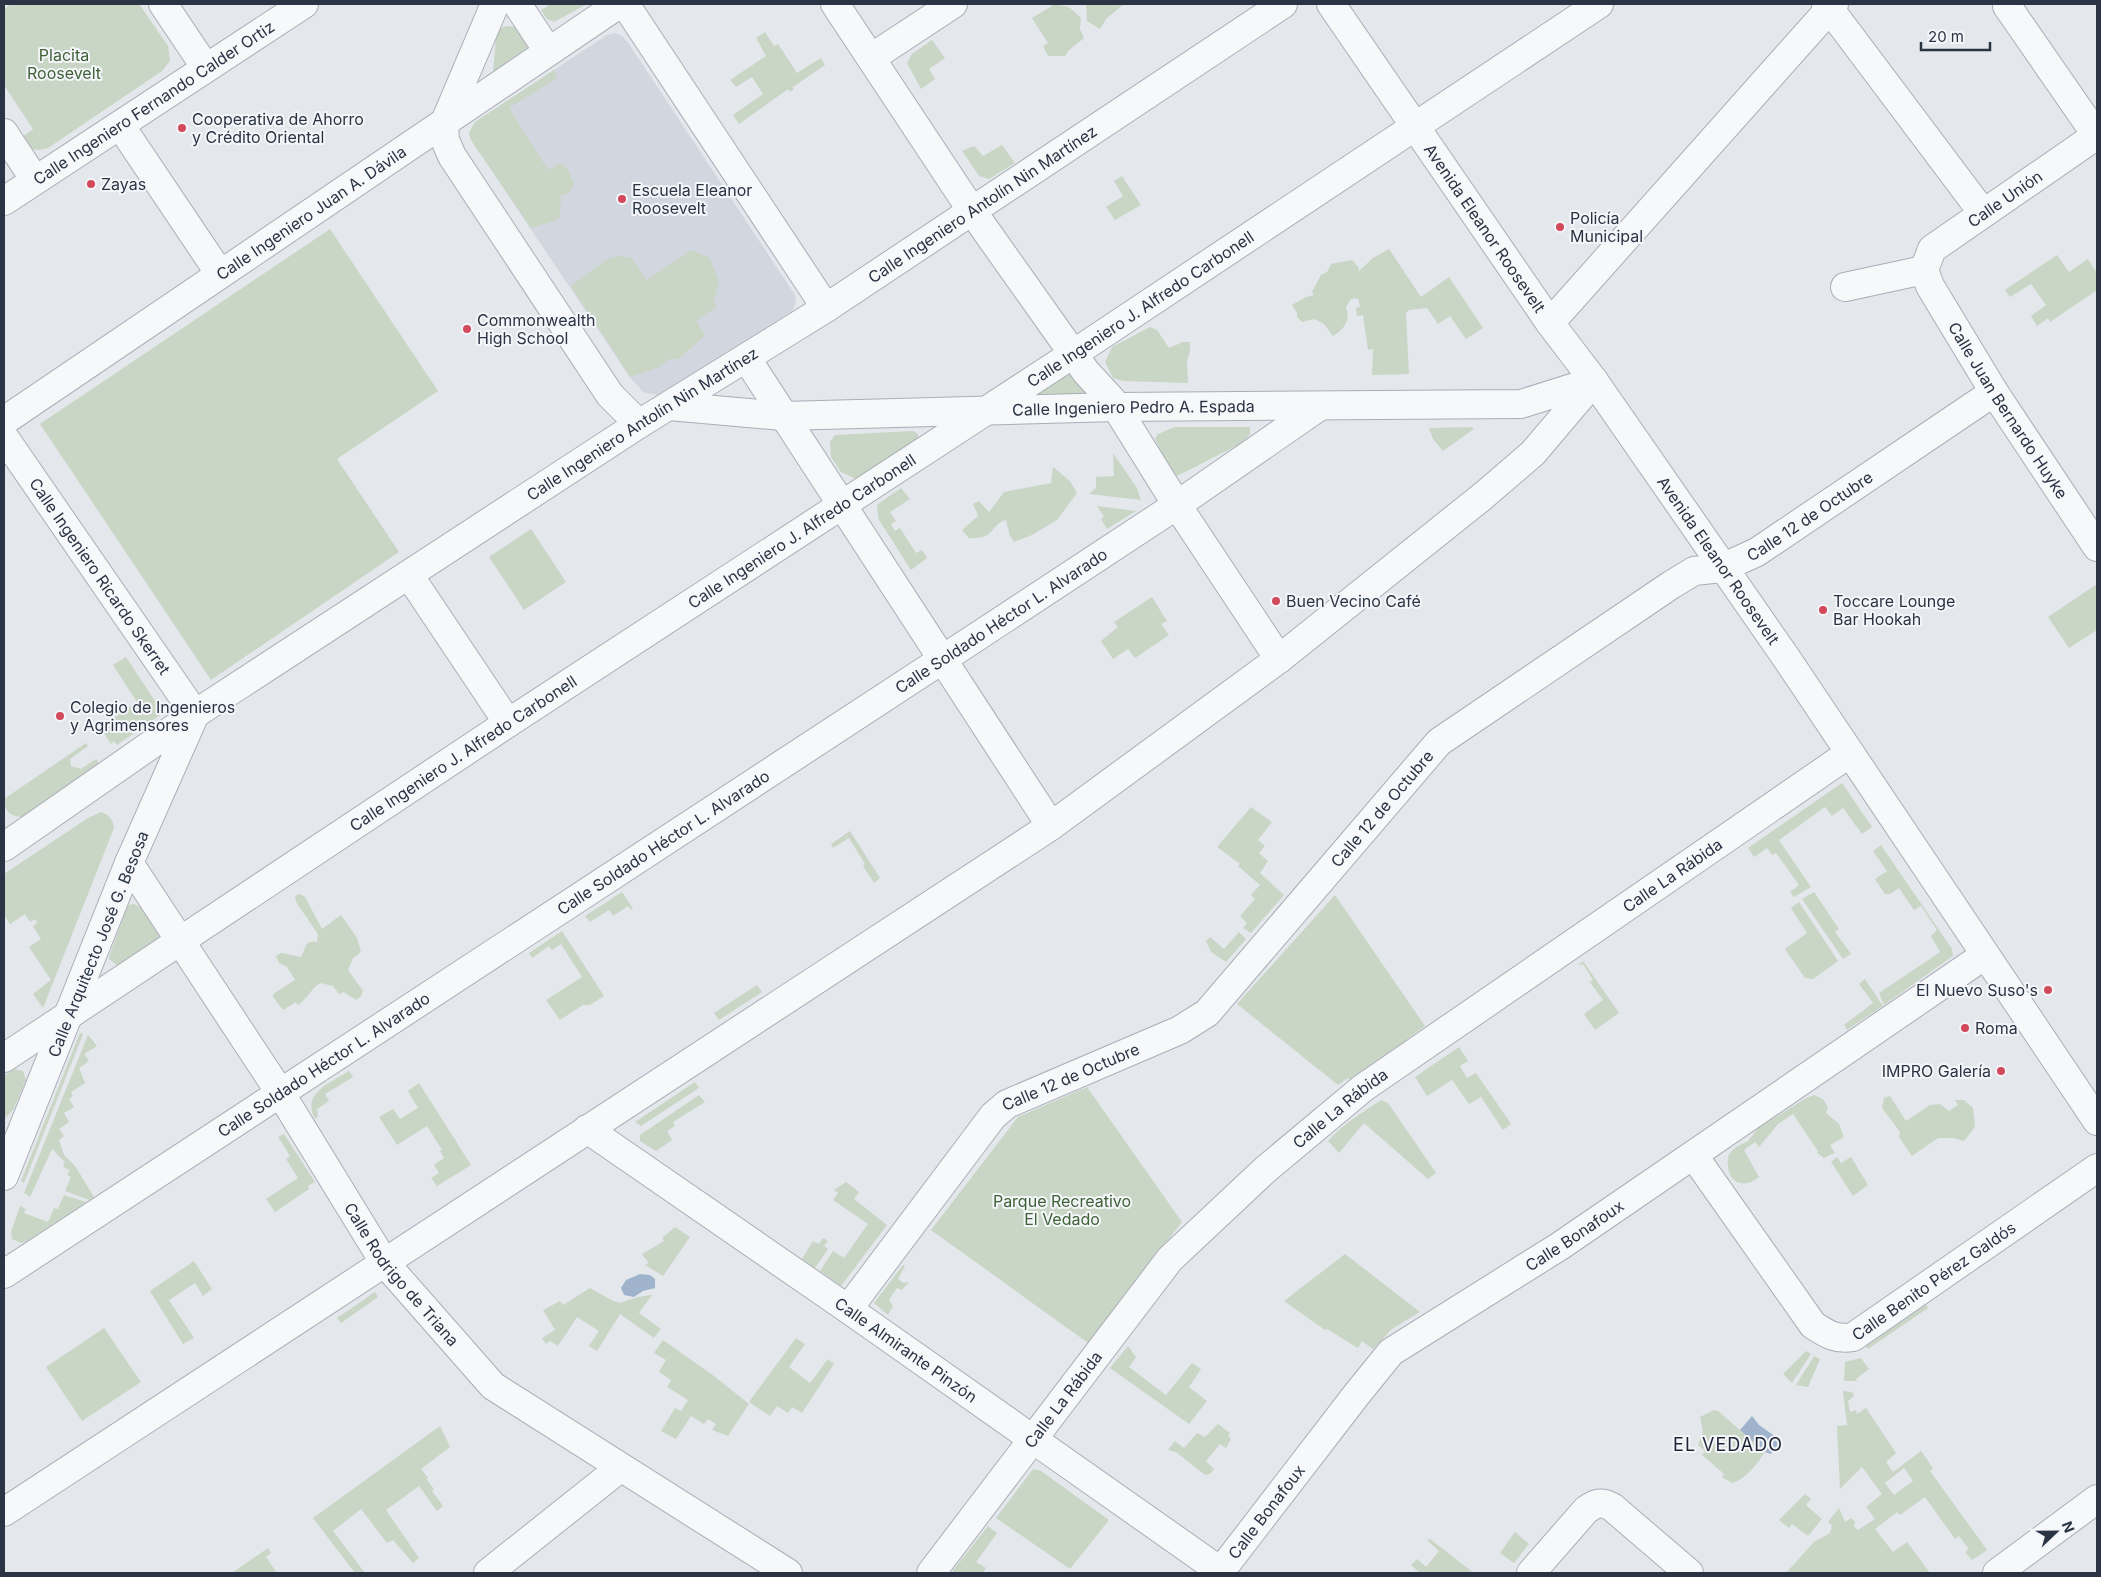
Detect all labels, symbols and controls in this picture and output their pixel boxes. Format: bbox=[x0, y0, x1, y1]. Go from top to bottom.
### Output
street label: Calle Ingeniero Fernando Calder Ortiz bbox=[29, 16, 278, 189]
scale bar bbox=[1921, 20, 1990, 52]
text: 20 m bbox=[1928, 27, 1964, 46]
park label: Placita Roosevelt bbox=[27, 45, 101, 83]
place label: Cooperativa de Ahorro y Crédito Oriental bbox=[192, 109, 364, 147]
street label: Calle Ingeniero Antolín Nin Martínez bbox=[864, 121, 1101, 287]
marker: Cooperativa de Ahorro y Crédito Oriental bbox=[176, 122, 188, 134]
street label: Avenida Eleanor Roosevelt bbox=[1420, 140, 1550, 316]
street label: Calle Ingeniero Juan A. Dávila bbox=[212, 141, 410, 284]
street label: Calle Unión bbox=[1964, 166, 2046, 231]
place label: Zayas bbox=[101, 174, 146, 194]
marker: Zayas bbox=[85, 178, 97, 190]
place label: Escuela Eleanor Roosevelt bbox=[632, 180, 752, 218]
marker: Escuela Eleanor Roosevelt bbox=[616, 193, 628, 205]
place label: Policía Municipal bbox=[1570, 208, 1643, 246]
marker: Policía Municipal bbox=[1554, 221, 1566, 233]
street label: Calle Ingeniero J. Alfredo Carbonell bbox=[1023, 227, 1258, 391]
place label: Commonwealth High School bbox=[477, 310, 595, 348]
street label: Calle Juan Bernardo Huyke bbox=[1944, 318, 2072, 503]
marker: Commonwealth High School bbox=[461, 323, 473, 335]
street label: Calle Ingeniero Antolín Nin Martínez bbox=[523, 343, 762, 505]
street label: Calle Ingeniero Pedro A. Espada bbox=[1012, 396, 1255, 420]
street label: Calle Ingeniero J. Alfredo Carbonell bbox=[684, 450, 919, 613]
street label: Calle 12 de Octubre bbox=[1744, 467, 1877, 565]
street label: Avenida Eleanor Roosevelt bbox=[1653, 472, 1784, 648]
street label: Calle Ingeniero Ricardo Skerret bbox=[25, 474, 175, 678]
street label: Calle Soldado Héctor L. Alvarado bbox=[891, 544, 1111, 698]
place label: Buen Vecino Café bbox=[1286, 591, 1421, 611]
place label: Toccare Lounge Bar Hookah bbox=[1833, 591, 1955, 629]
marker: Buen Vecino Café bbox=[1270, 595, 1282, 607]
marker: Toccare Lounge Bar Hookah bbox=[1817, 604, 1829, 616]
street label: Calle Ingeniero J. Alfredo Carbonell bbox=[346, 671, 580, 836]
place label: Colegio de Ingenieros y Agrimensores bbox=[70, 697, 235, 735]
marker: Colegio de Ingenieros y Agrimensores bbox=[54, 710, 66, 722]
street label: Calle 12 de Octubre bbox=[1326, 746, 1438, 871]
street label: Calle Soldado Héctor L. Alvarado bbox=[553, 765, 773, 919]
street label: Calle Arquitecto José G. Besosa bbox=[43, 828, 153, 1060]
street label: Calle La Rábida bbox=[1619, 834, 1726, 916]
place label: El Nuevo Suso's bbox=[1916, 980, 2038, 1000]
marker: El Nuevo Suso's bbox=[2042, 984, 2054, 996]
street label: Calle Soldado Héctor L. Alvarado bbox=[214, 988, 433, 1141]
place label: Roma bbox=[1975, 1018, 2018, 1038]
marker: Roma bbox=[1959, 1022, 1971, 1034]
street label: Calle 12 de Octubre bbox=[999, 1039, 1142, 1115]
place label: IMPRO Galería bbox=[1882, 1061, 1991, 1081]
street label: Calle La Rábida bbox=[1288, 1064, 1391, 1153]
marker: IMPRO Galería bbox=[1995, 1065, 2007, 1077]
park label: Parque Recreativo El Vedado bbox=[993, 1191, 1131, 1229]
street label: Calle Bonafoux bbox=[1522, 1195, 1628, 1275]
street label: Calle Rodrigo de Triana bbox=[340, 1199, 463, 1350]
street label: Calle Benito Pérez Galdós bbox=[1848, 1217, 2020, 1345]
street label: Calle Almirante Pinzón bbox=[831, 1293, 981, 1407]
street label: Calle La Rábida bbox=[1020, 1347, 1106, 1452]
district label: EL VEDADO bbox=[1673, 1434, 1783, 1455]
street label: Calle Bonafoux bbox=[1224, 1460, 1309, 1563]
north arrow bbox=[2031, 1507, 2081, 1557]
text: N bbox=[2059, 1519, 2078, 1535]

